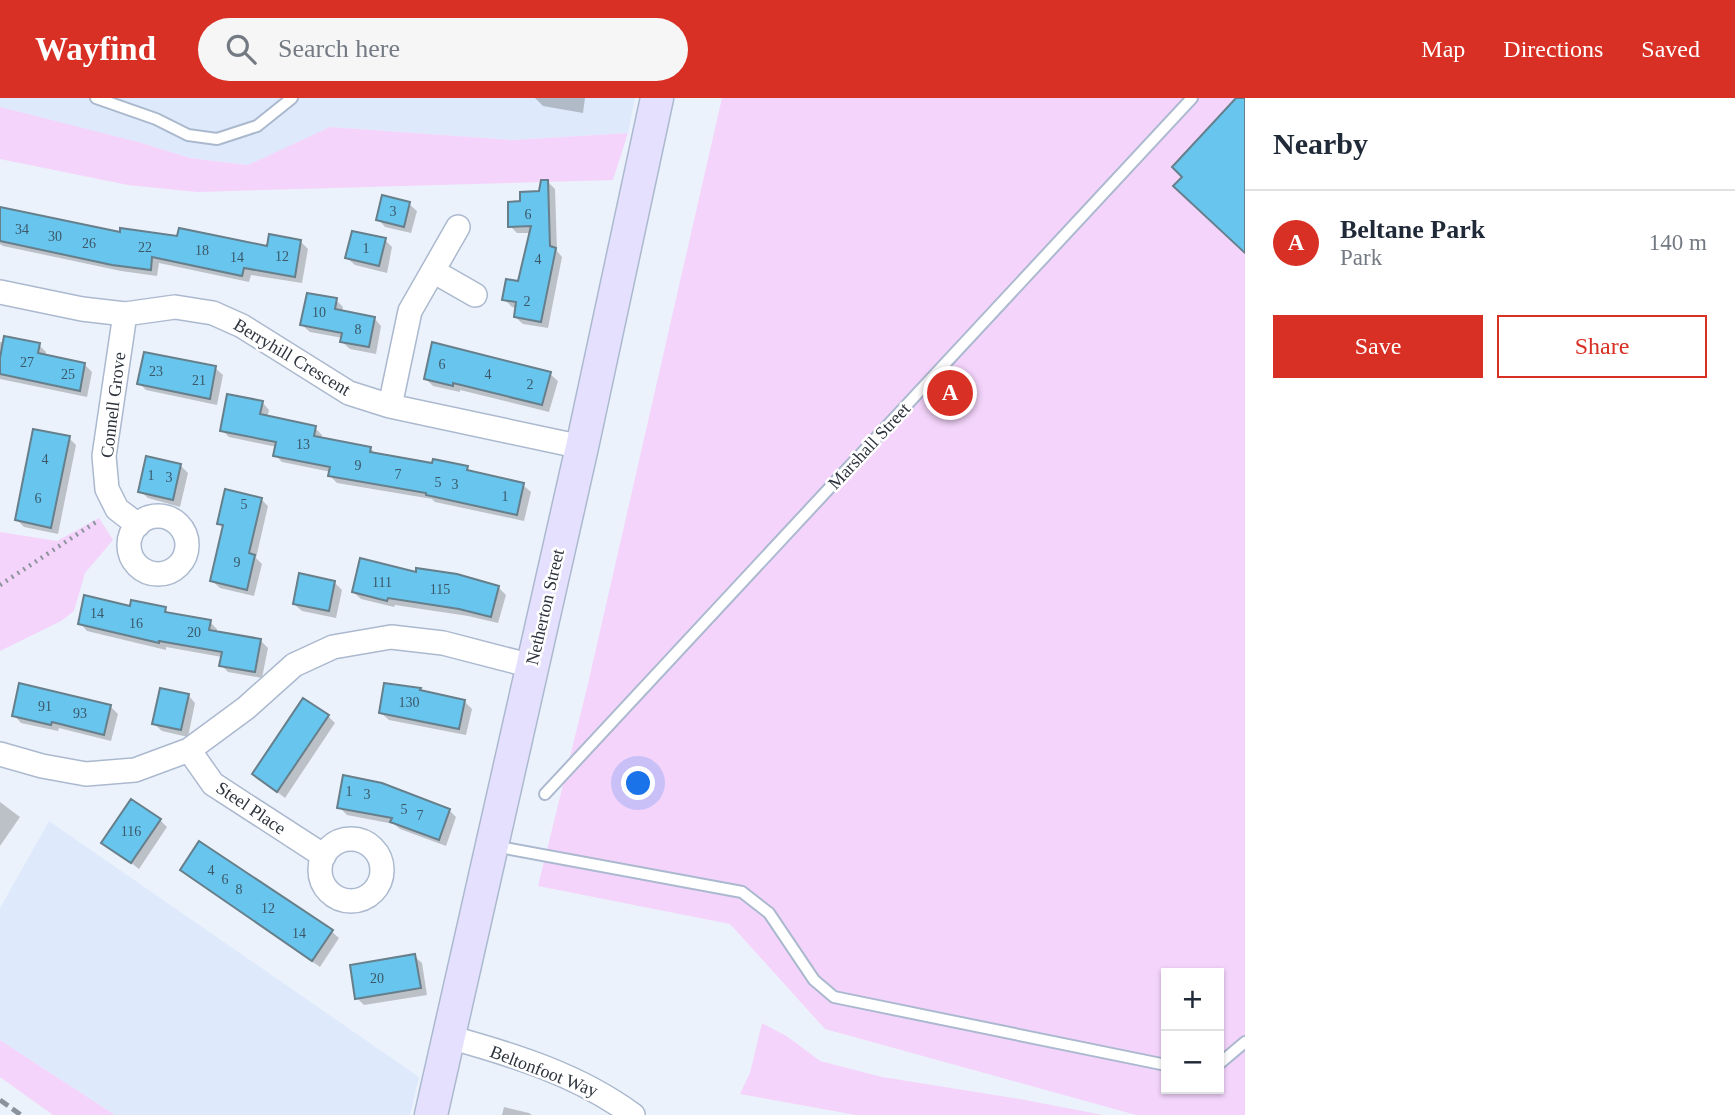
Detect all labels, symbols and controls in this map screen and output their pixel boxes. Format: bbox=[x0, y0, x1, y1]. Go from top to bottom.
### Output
search box bbox=[198, 18, 688, 81]
icon: search bbox=[222, 30, 260, 68]
text: Wayfind bbox=[35, 31, 156, 67]
text: Search here bbox=[278, 34, 400, 63]
text: Map bbox=[1421, 36, 1465, 62]
text: Directions bbox=[1503, 36, 1603, 62]
text: Saved bbox=[1641, 36, 1700, 62]
text: Nearby bbox=[1273, 127, 1368, 160]
house number: 3 bbox=[390, 204, 397, 219]
house number: 6 bbox=[525, 207, 532, 222]
text: Beltane Park bbox=[1340, 215, 1485, 244]
house number: 34 bbox=[15, 222, 29, 237]
house number: 30 bbox=[48, 229, 62, 244]
text: A bbox=[1288, 230, 1304, 255]
text: 140 m bbox=[1649, 230, 1707, 255]
house number: 26 bbox=[82, 236, 96, 251]
house number: 22 bbox=[138, 240, 152, 255]
house number: 1 bbox=[363, 241, 370, 256]
house number: 18 bbox=[195, 243, 209, 258]
text: Park bbox=[1340, 245, 1382, 270]
house number: 12 bbox=[275, 249, 289, 264]
house number: 14 bbox=[230, 250, 244, 265]
house number: 4 bbox=[535, 252, 542, 267]
house number: 2 bbox=[524, 294, 531, 309]
house number: 10 bbox=[312, 305, 326, 320]
street label: Berryhill Crescent bbox=[230, 314, 354, 400]
button: Save bbox=[1273, 315, 1483, 378]
button: Share bbox=[1497, 315, 1707, 378]
house number: 8 bbox=[355, 322, 362, 337]
street label: Connell Grove bbox=[97, 351, 129, 459]
house number: 27 bbox=[20, 355, 34, 370]
house number: 6 bbox=[439, 357, 446, 372]
house number: 23 bbox=[149, 364, 163, 379]
house number: 25 bbox=[61, 367, 75, 382]
house number: 4 bbox=[485, 367, 492, 382]
pin: A bbox=[927, 367, 973, 419]
house number: 21 bbox=[192, 373, 206, 388]
house number: 2 bbox=[527, 377, 534, 392]
street label: Marshall Street bbox=[824, 399, 914, 493]
house number: 13 bbox=[296, 437, 310, 452]
house number: 4 bbox=[42, 452, 49, 467]
house number: 9 bbox=[355, 458, 362, 473]
house number: 7 bbox=[395, 467, 402, 482]
house number: 1 bbox=[148, 468, 155, 483]
house number: 3 bbox=[166, 470, 173, 485]
house number: 5 bbox=[435, 475, 442, 490]
house number: 3 bbox=[452, 477, 459, 492]
house number: 1 bbox=[502, 489, 509, 504]
house number: 6 bbox=[35, 491, 42, 506]
house number: 5 bbox=[241, 497, 248, 512]
street label: Netherton Street bbox=[522, 547, 568, 667]
house number: 9 bbox=[234, 555, 241, 570]
house number: 111 bbox=[372, 575, 392, 590]
house number: 115 bbox=[430, 582, 450, 597]
house number: 14 bbox=[90, 606, 104, 621]
house number: 16 bbox=[129, 616, 143, 631]
house number: 20 bbox=[187, 625, 201, 640]
house number: 130 bbox=[399, 695, 420, 710]
house number: 91 bbox=[38, 699, 52, 714]
house number: 93 bbox=[73, 706, 87, 721]
your location bbox=[621, 766, 655, 800]
street label: Steel Place bbox=[212, 777, 290, 839]
house number: 1 bbox=[346, 784, 353, 799]
house number: 3 bbox=[364, 787, 371, 802]
house number: 5 bbox=[401, 802, 408, 817]
house number: 7 bbox=[417, 808, 424, 823]
house number: 116 bbox=[121, 824, 141, 839]
house number: 4 bbox=[208, 863, 215, 878]
house number: 6 bbox=[222, 872, 229, 887]
house number: 8 bbox=[236, 882, 243, 897]
house number: 12 bbox=[261, 901, 275, 916]
house number: 14 bbox=[292, 926, 306, 941]
map controls bbox=[1161, 968, 1224, 1094]
button: + bbox=[1161, 968, 1224, 1031]
house number: 20 bbox=[370, 971, 384, 986]
button: − bbox=[1161, 1031, 1224, 1094]
street label: Beltonfoot Way bbox=[487, 1041, 601, 1101]

